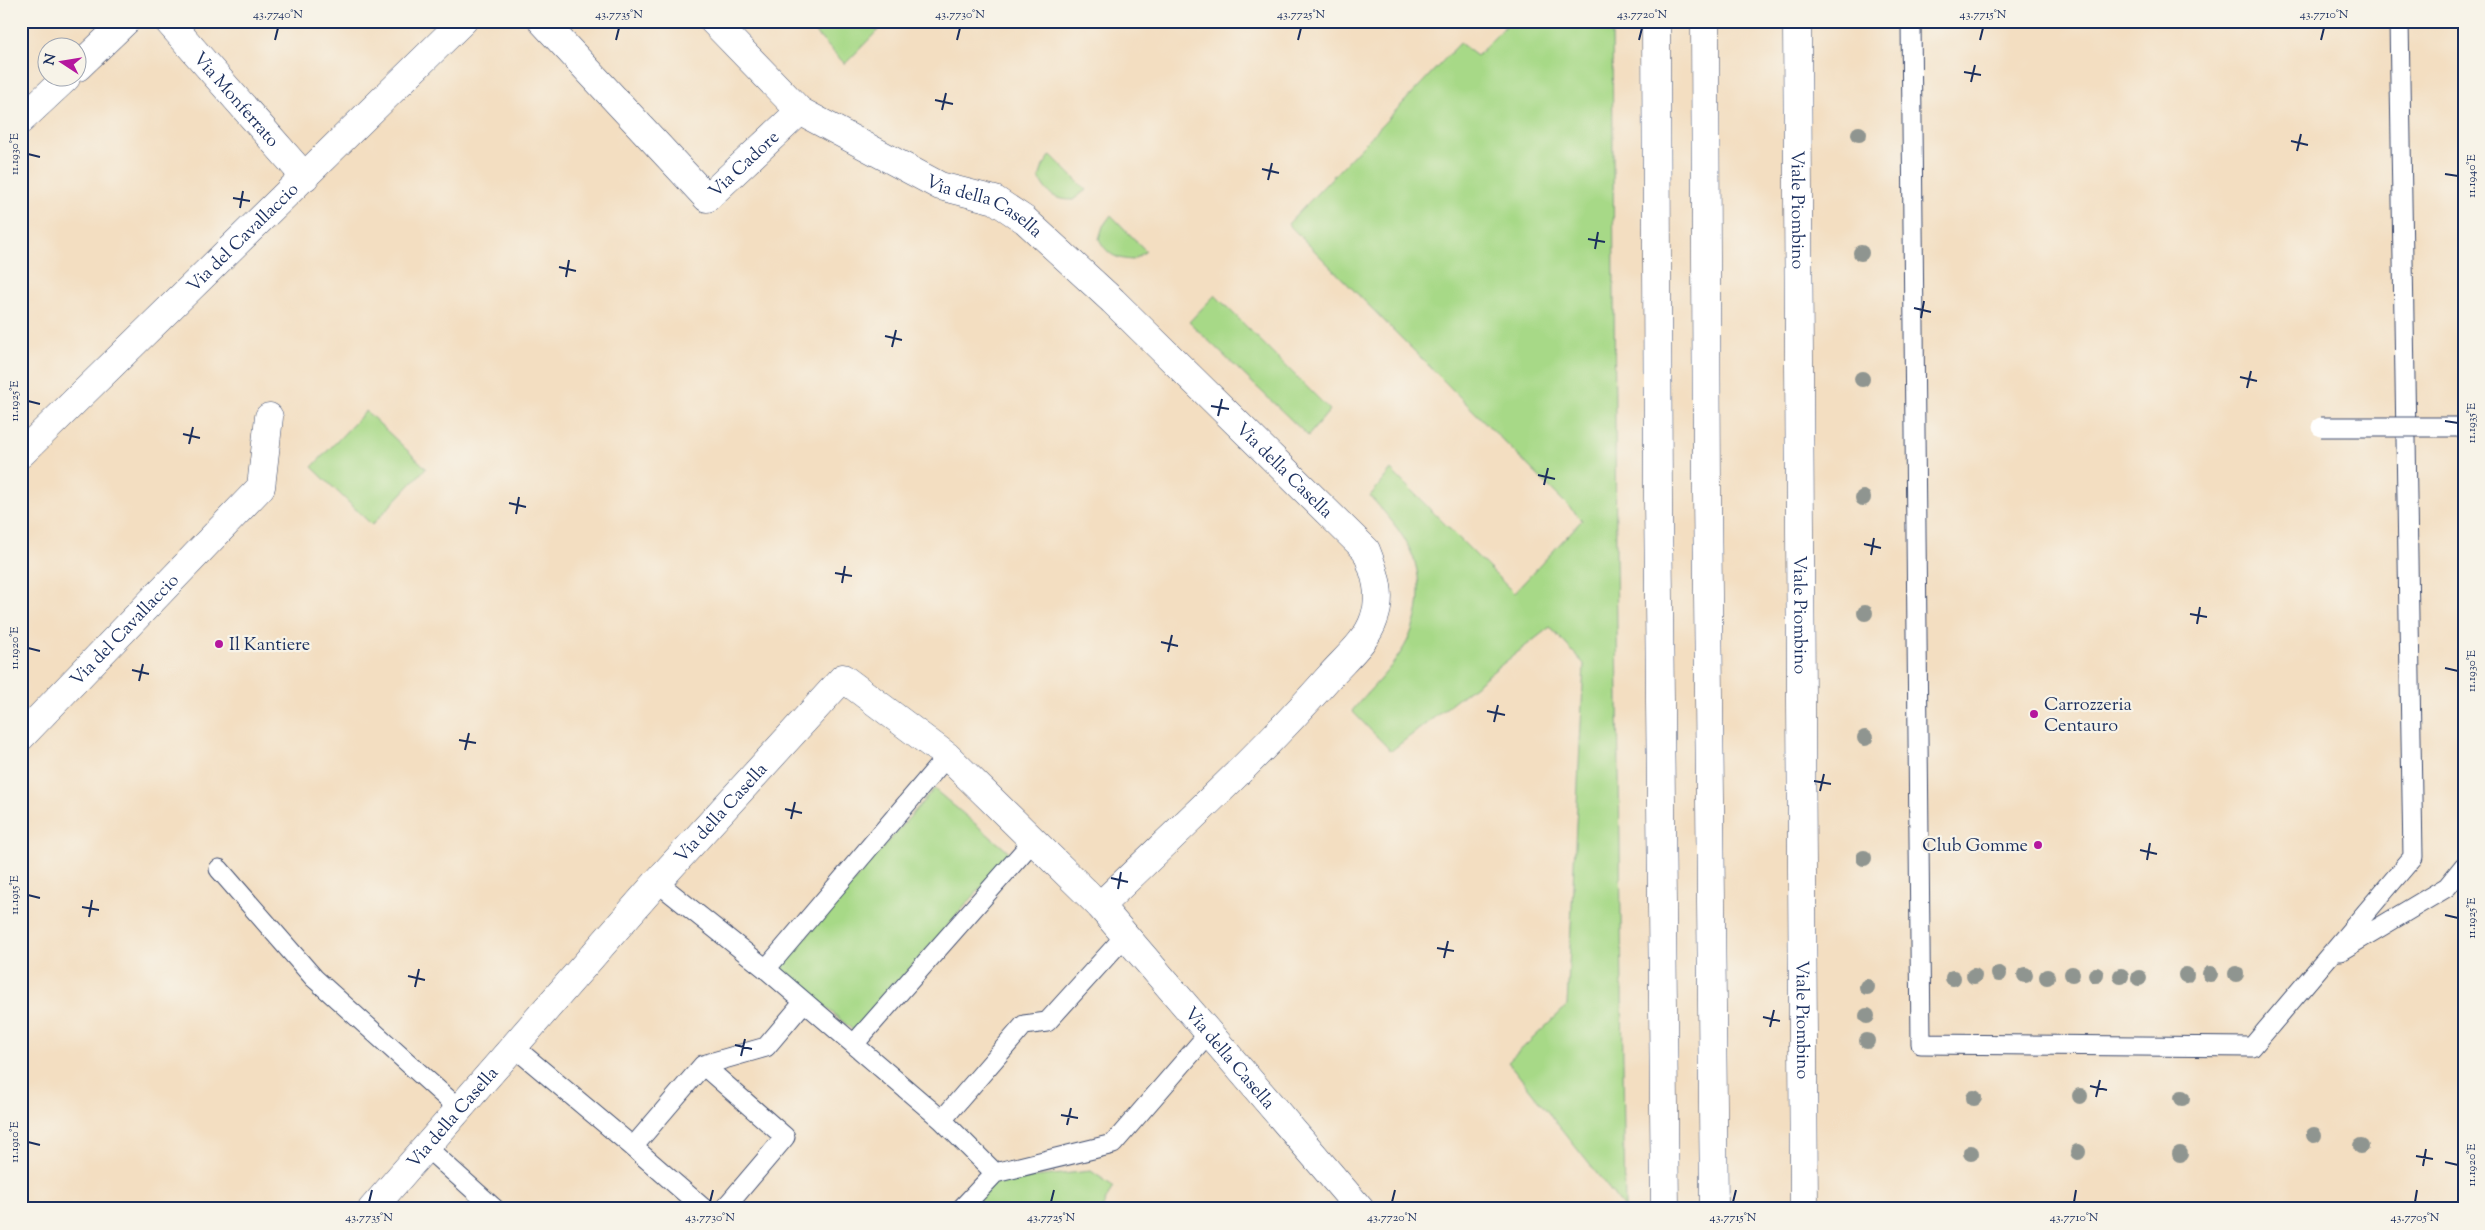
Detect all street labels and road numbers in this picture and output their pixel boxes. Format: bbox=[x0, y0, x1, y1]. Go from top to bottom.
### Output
street label: Via Monferrato bbox=[186, 47, 284, 154]
street label: Via Cadore bbox=[704, 126, 786, 205]
street label: Viale Piombino bbox=[1783, 151, 1809, 270]
street label: Via della Casella bbox=[920, 169, 1047, 245]
street label: Via del Cavallaccio bbox=[182, 178, 306, 299]
street label: Via della Casella bbox=[1229, 417, 1338, 525]
street label: Viale Piombino bbox=[1785, 556, 1812, 675]
street label: Via del Cavallaccio bbox=[65, 569, 186, 693]
street label: Via della Casella bbox=[669, 758, 775, 870]
street label: Viale Piombino bbox=[1788, 961, 1814, 1080]
street label: Via della Casella bbox=[1177, 1002, 1280, 1116]
street label: Via della Casella bbox=[402, 1062, 505, 1175]

